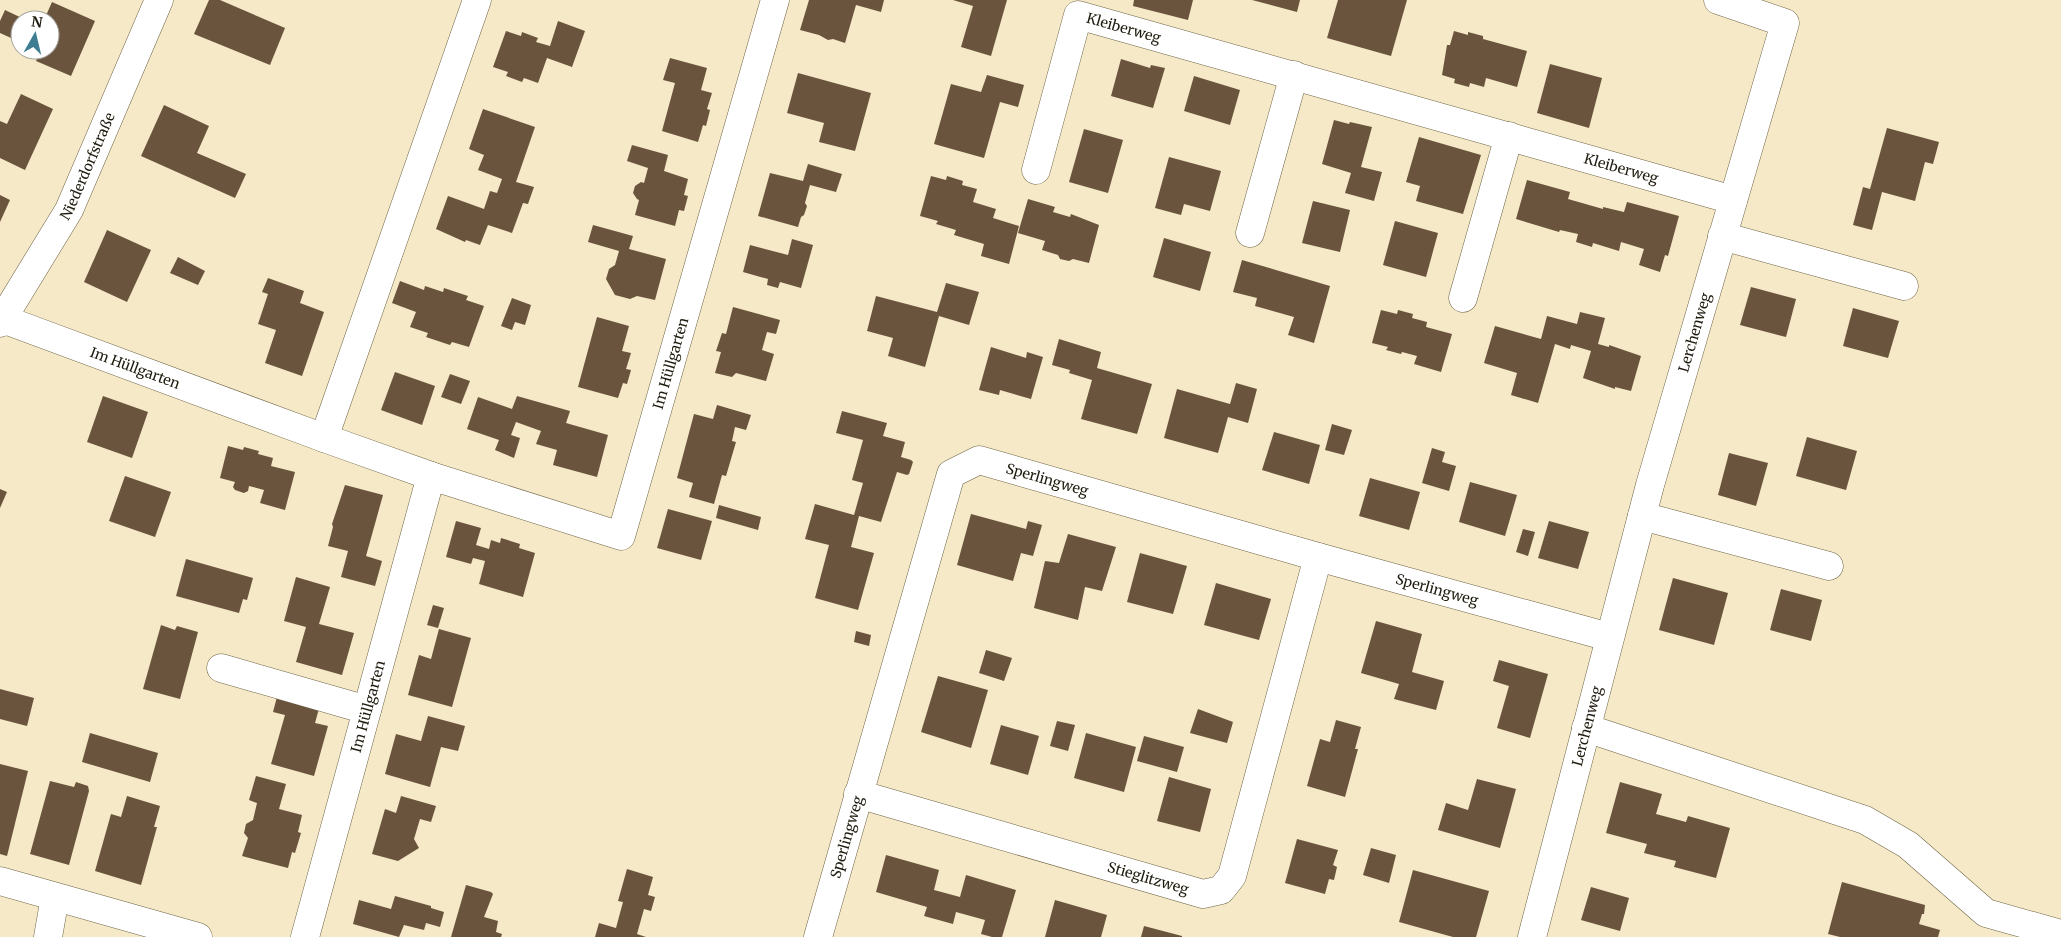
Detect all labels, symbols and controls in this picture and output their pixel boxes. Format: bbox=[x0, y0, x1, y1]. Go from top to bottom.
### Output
street label: Kleiberweg bbox=[1084, 9, 1163, 47]
north arrow bbox=[10, 10, 60, 60]
text: N bbox=[30, 12, 44, 32]
street label: Niederdorfstraße bbox=[56, 110, 119, 223]
street label: Kleiberweg bbox=[1582, 149, 1661, 188]
street label: Lerchenweg bbox=[1674, 290, 1715, 374]
street label: Im Hüllgarten bbox=[649, 315, 692, 411]
street label: Im Hüllgarten bbox=[88, 343, 183, 393]
street label: Sperlingweg bbox=[1004, 459, 1091, 500]
street label: Sperlingweg bbox=[1394, 570, 1481, 610]
street label: Im Hüllgarten bbox=[347, 658, 389, 754]
street label: Lerchenweg bbox=[1568, 684, 1606, 768]
street label: Sperlingweg bbox=[826, 793, 867, 880]
street label: Stieglitzweg bbox=[1105, 858, 1191, 898]

